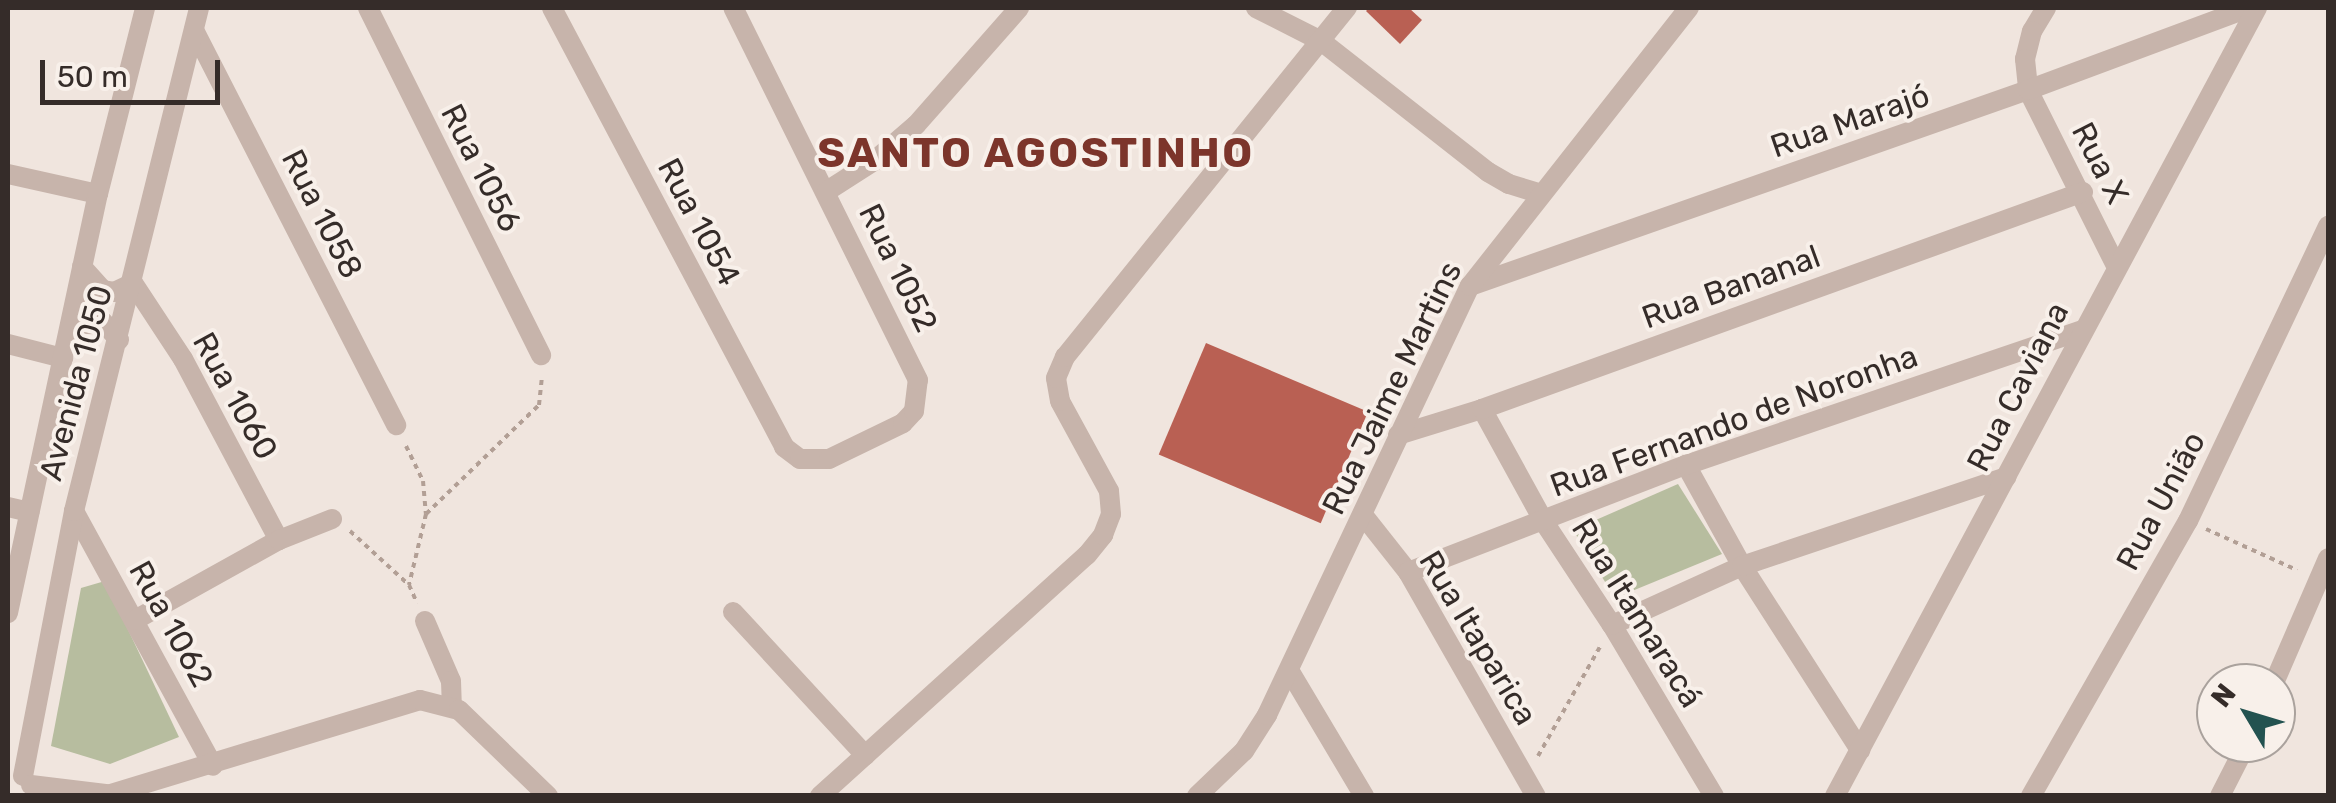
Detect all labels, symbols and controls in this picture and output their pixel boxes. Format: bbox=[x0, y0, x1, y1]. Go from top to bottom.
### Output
scale bar bbox=[45, 40, 225, 102]
text: 50 m bbox=[57, 59, 128, 95]
street label: Rua Marajó bbox=[1766, 76, 1934, 166]
street label: Rua 1056 bbox=[433, 98, 529, 238]
street label: Rua X bbox=[2063, 116, 2137, 210]
district label: SANTO AGOSTINHO bbox=[817, 128, 1255, 178]
street label: Rua 1058 bbox=[273, 143, 371, 285]
street label: Rua 1054 bbox=[650, 152, 748, 292]
street label: Rua 1052 bbox=[851, 198, 945, 338]
street label: Rua Bananal bbox=[1637, 237, 1825, 337]
street label: Rua Jaime Martins bbox=[1314, 255, 1470, 521]
street label: Avenida 1050 bbox=[32, 281, 120, 485]
street label: Rua Caviana bbox=[1959, 296, 2077, 478]
street label: Rua 1060 bbox=[184, 326, 286, 466]
street label: Rua Fernando de Noronha bbox=[1545, 337, 1923, 505]
street label: Rua União bbox=[2109, 425, 2213, 577]
street label: Rua Itamaracá bbox=[1564, 511, 1710, 715]
street label: Rua Itaparica bbox=[1411, 544, 1545, 732]
street label: Rua 1062 bbox=[121, 554, 221, 694]
north arrow bbox=[2196, 663, 2296, 763]
text: N bbox=[2204, 677, 2243, 714]

